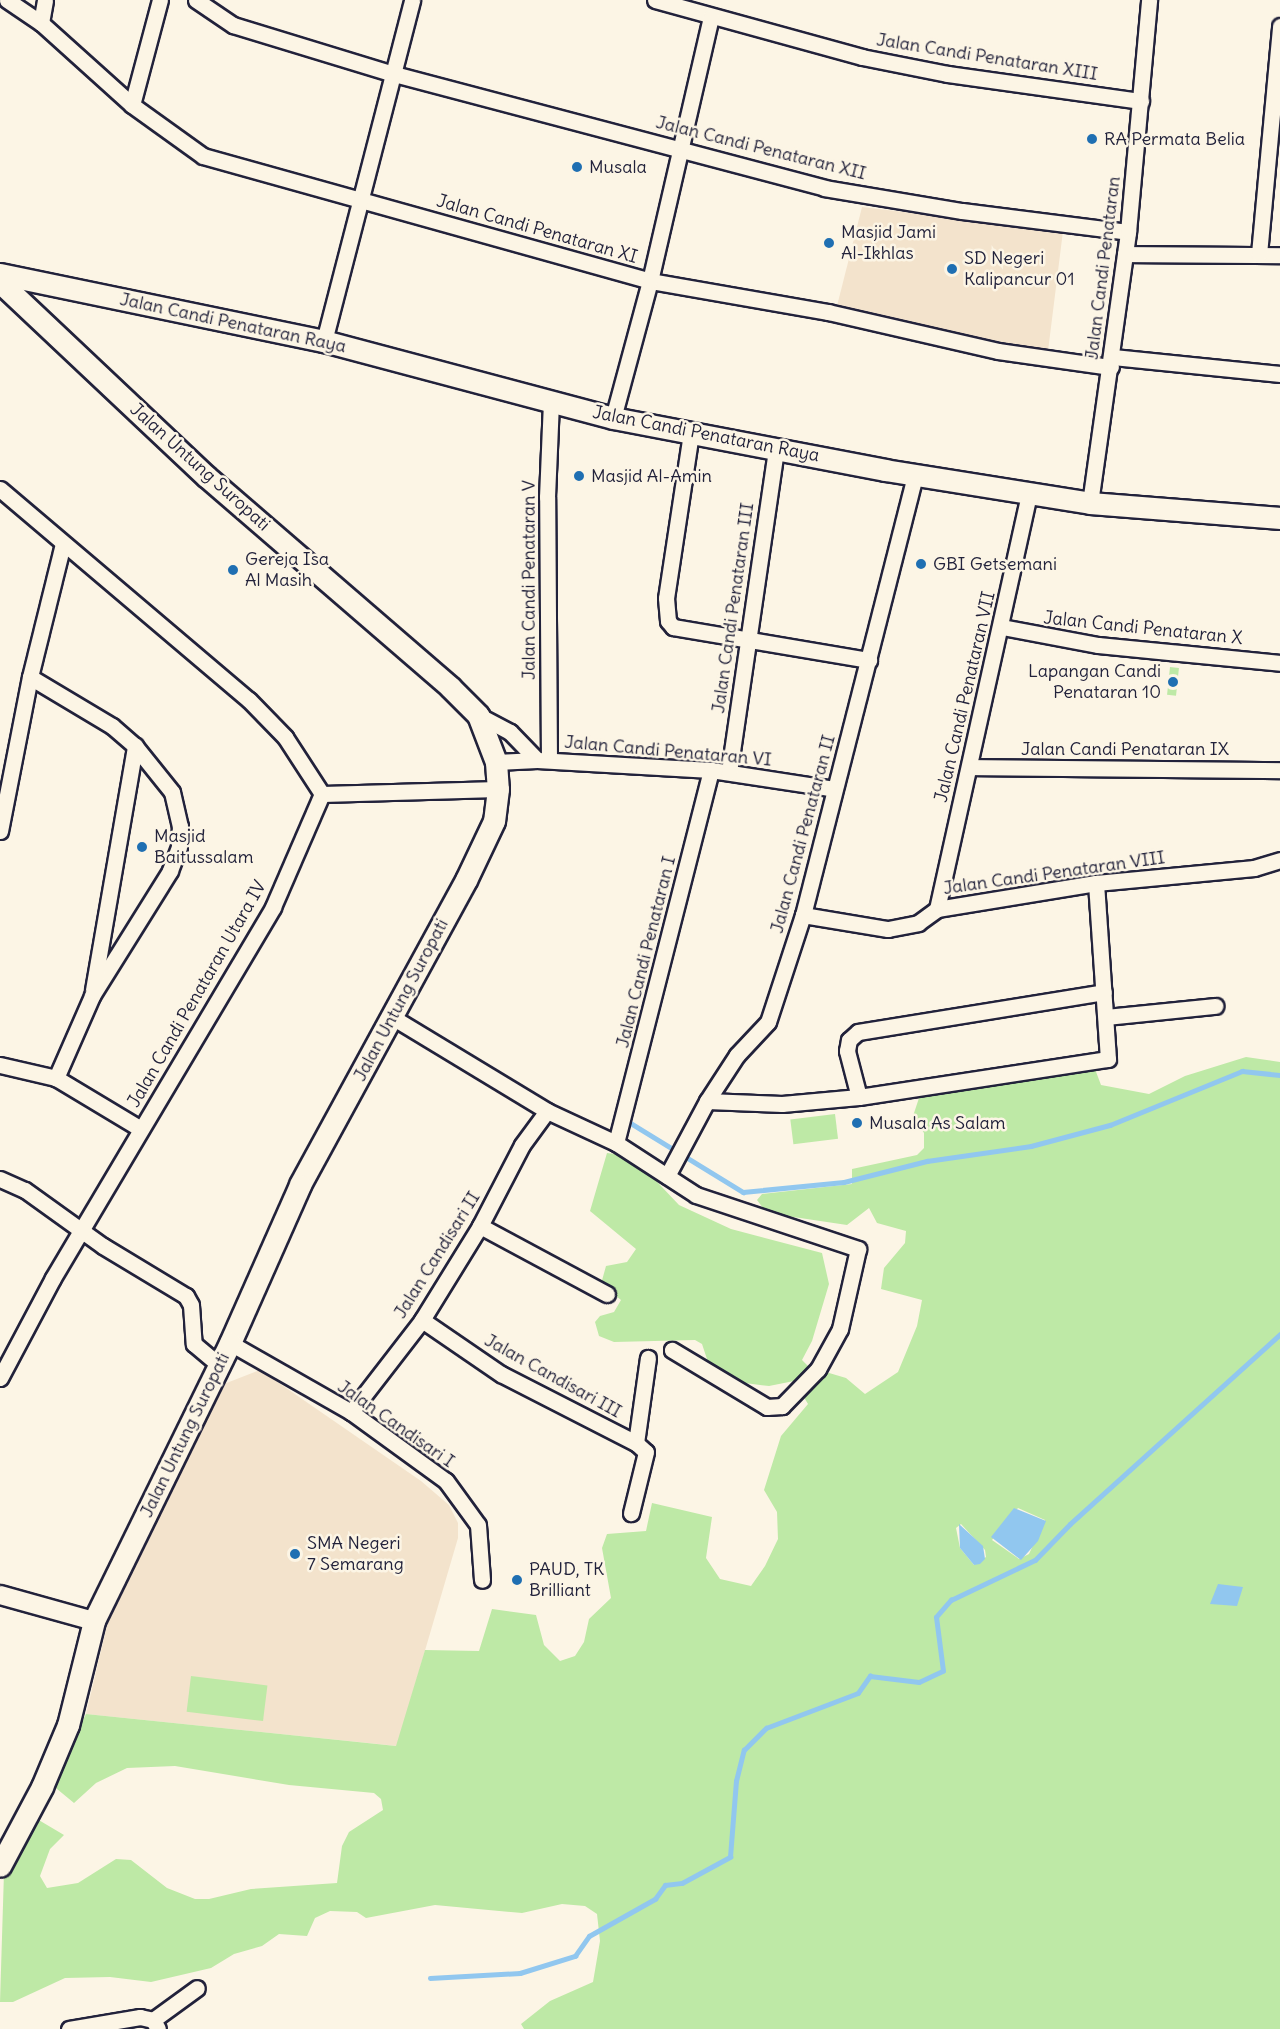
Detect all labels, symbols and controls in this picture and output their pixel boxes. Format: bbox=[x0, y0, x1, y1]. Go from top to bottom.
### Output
street label: Jalan Candi Penataran XIII bbox=[875, 29, 1099, 85]
street label: Jalan Candi Penataran XII bbox=[654, 111, 868, 185]
place label: RA Permata Belia bbox=[1104, 128, 1245, 150]
marker: RA Permata Belia bbox=[1085, 132, 1099, 146]
place label: Musala bbox=[589, 156, 647, 178]
marker: Musala bbox=[570, 160, 584, 174]
street label: Jalan Candi Penataran bbox=[1081, 175, 1125, 361]
street label: Jalan Candi Penataran XI bbox=[434, 190, 640, 268]
place label: Masjid Jami Al-Ikhlas bbox=[841, 222, 936, 264]
marker: Masjid Jami Al-Ikhlas bbox=[822, 236, 836, 250]
place label: SD Negeri Kalipancur 01 bbox=[964, 248, 1075, 290]
marker: SD Negeri Kalipancur 01 bbox=[945, 262, 959, 276]
street label: Jalan Candi Penataran Raya bbox=[118, 288, 348, 358]
street label: Jalan Untung Suropati bbox=[126, 399, 274, 535]
street label: Jalan Candi Penataran Raya bbox=[591, 401, 821, 467]
place label: Masjid Al-Amin bbox=[591, 465, 712, 487]
marker: Masjid Al-Amin bbox=[572, 469, 586, 483]
street label: Jalan Candi Penataran V bbox=[518, 480, 540, 680]
street label: Jalan Candi Penataran III bbox=[708, 501, 758, 715]
place label: Gereja Isa Al Masih bbox=[245, 549, 329, 592]
place label: GBI Getsemani bbox=[933, 553, 1057, 575]
marker: GBI Getsemani bbox=[914, 557, 928, 571]
marker: Gereja Isa Al Masih bbox=[226, 563, 240, 577]
street label: Jalan Candi Penataran VII bbox=[930, 590, 1000, 804]
street label: Jalan Candi Penataran X bbox=[1042, 607, 1244, 649]
place label: Lapangan Candi Penataran 10 bbox=[1028, 661, 1161, 704]
marker: Lapangan Candi Penataran 10 bbox=[1166, 675, 1180, 689]
street label: Jalan Candi Penataran VI bbox=[564, 731, 772, 771]
street label: Jalan Candi Penataran II bbox=[766, 732, 840, 936]
street label: Jalan Candi Penataran IX bbox=[1021, 738, 1229, 760]
place label: Masjid Baitussalam bbox=[154, 826, 253, 868]
marker: Masjid Baitussalam bbox=[135, 840, 149, 854]
street label: Jalan Candi Penataran VIII bbox=[942, 847, 1166, 899]
street label: Jalan Candi Penataran I bbox=[612, 854, 680, 1050]
street label: Jalan Candi Penataran Utara IV bbox=[123, 877, 271, 1111]
street label: Jalan Untung Suropati bbox=[349, 915, 453, 1085]
place label: Musala As Salam bbox=[869, 1112, 1005, 1134]
marker: Musala As Salam bbox=[850, 1116, 864, 1130]
street label: Jalan Candisari II bbox=[389, 1188, 485, 1322]
street label: Jalan Candisari III bbox=[481, 1329, 625, 1423]
street label: Jalan Untung Suropati bbox=[136, 1349, 234, 1521]
street label: Jalan Candisari I bbox=[334, 1376, 458, 1472]
place label: SMA Negeri 7 Semarang bbox=[307, 1533, 404, 1576]
marker: SMA Negeri 7 Semarang bbox=[288, 1547, 302, 1561]
place label: PAUD, TK Brilliant bbox=[529, 1559, 604, 1602]
marker: PAUD, TK Brilliant bbox=[510, 1573, 524, 1587]

